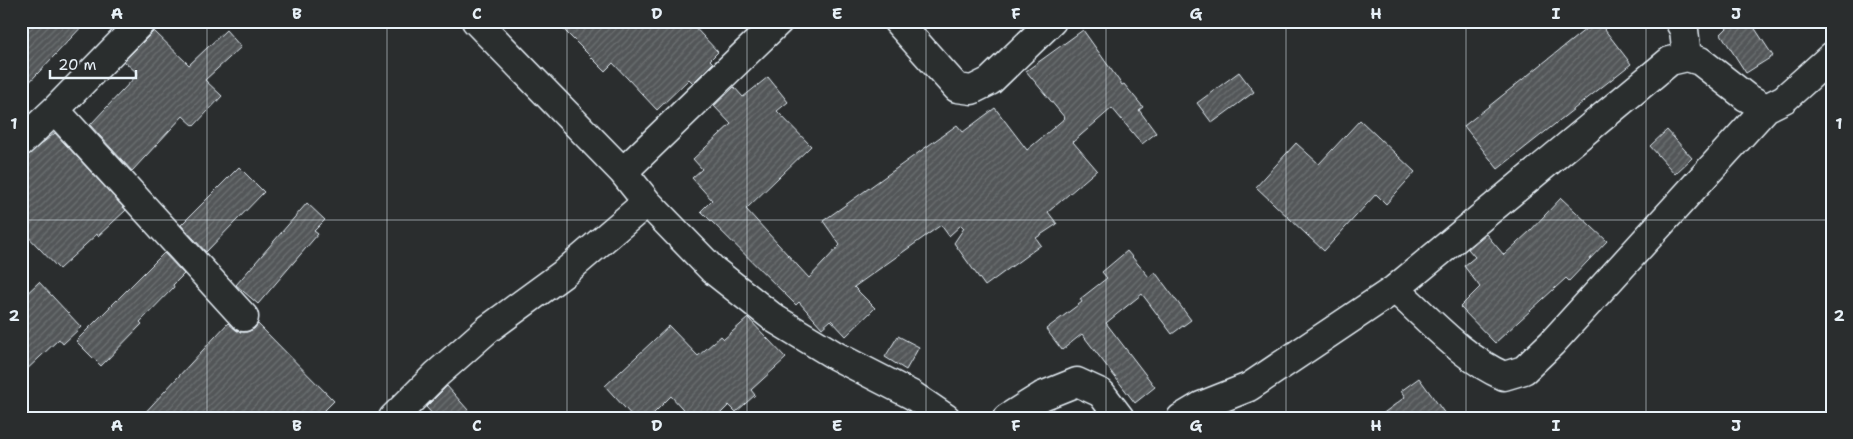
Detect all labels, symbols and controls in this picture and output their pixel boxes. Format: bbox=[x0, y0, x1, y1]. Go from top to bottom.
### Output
text: A bbox=[111, 3, 123, 24]
text: B bbox=[292, 3, 302, 24]
text: C bbox=[472, 3, 482, 24]
text: D bbox=[651, 3, 663, 24]
text: E bbox=[832, 3, 842, 24]
text: F bbox=[1011, 3, 1021, 24]
text: G bbox=[1190, 3, 1203, 24]
text: H bbox=[1370, 3, 1382, 24]
text: I bbox=[1552, 3, 1561, 24]
text: J bbox=[1731, 3, 1741, 24]
scale bar bbox=[50, 48, 136, 80]
text: 20 m bbox=[58, 55, 97, 75]
text: 1 bbox=[10, 113, 18, 134]
text: 1 bbox=[1835, 113, 1843, 134]
text: 2 bbox=[8, 305, 20, 326]
text: 2 bbox=[1833, 305, 1845, 326]
text: A bbox=[111, 415, 123, 436]
text: B bbox=[292, 415, 302, 436]
text: C bbox=[472, 415, 482, 436]
text: D bbox=[651, 415, 663, 436]
text: E bbox=[832, 415, 842, 436]
text: F bbox=[1011, 415, 1021, 436]
text: G bbox=[1190, 415, 1203, 436]
text: H bbox=[1370, 415, 1382, 436]
text: I bbox=[1552, 415, 1561, 436]
text: J bbox=[1731, 415, 1741, 436]

